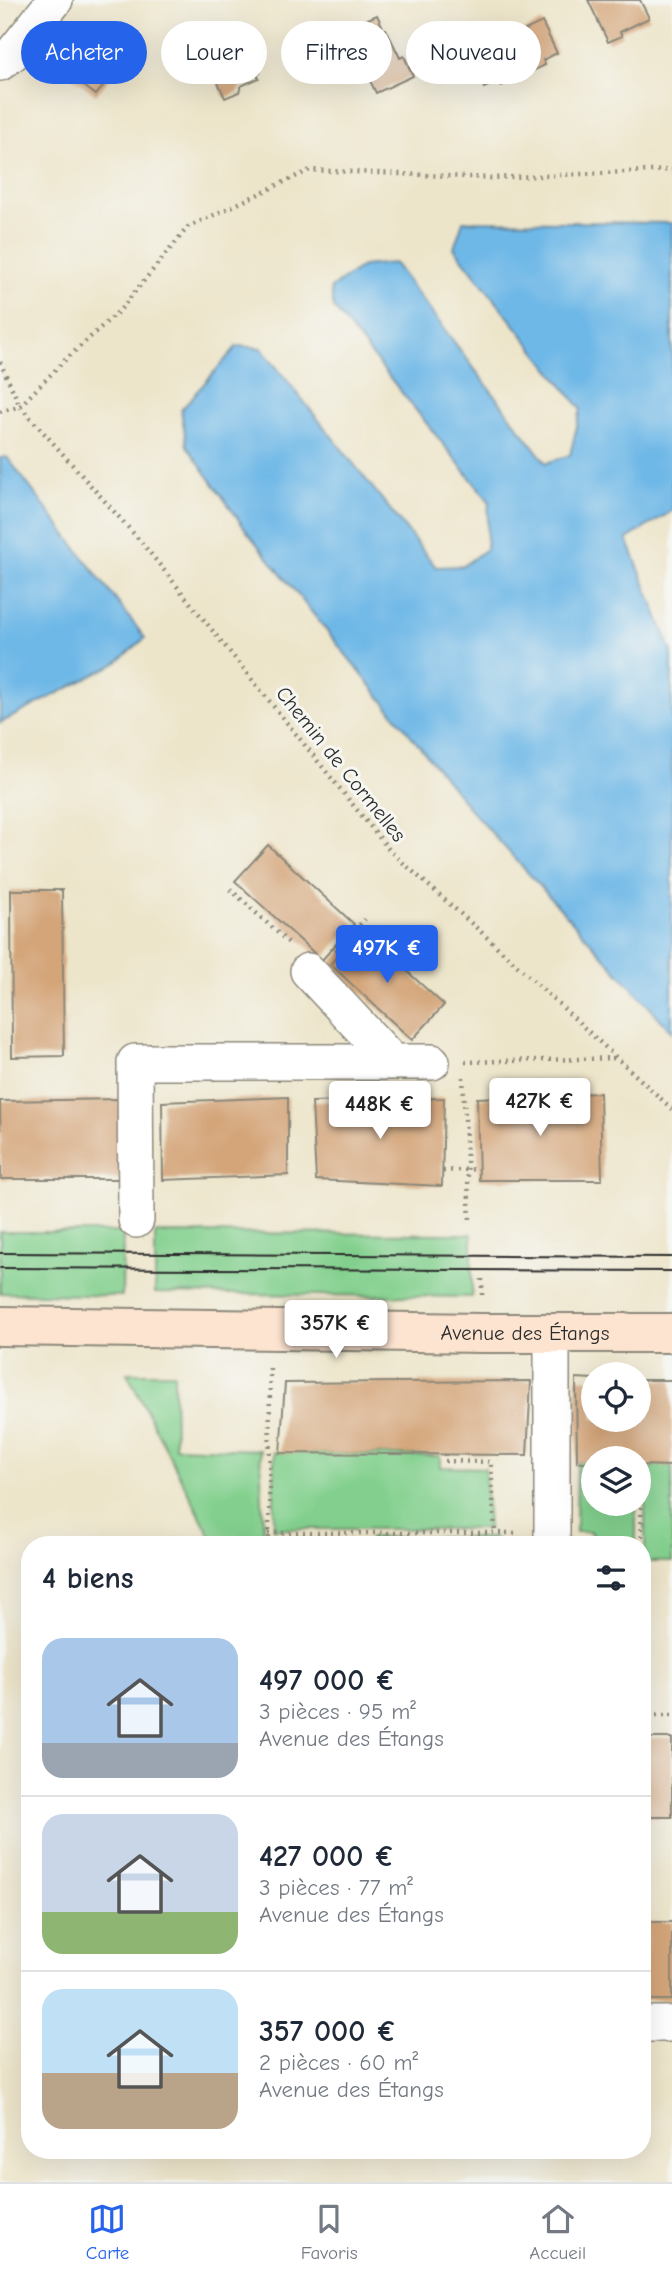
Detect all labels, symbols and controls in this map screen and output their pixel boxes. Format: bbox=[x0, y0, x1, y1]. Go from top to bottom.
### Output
chip: Acheter bbox=[21, 21, 147, 84]
chip: Louer bbox=[161, 21, 267, 84]
chip: Filtres bbox=[281, 21, 392, 84]
chip: Nouveau bbox=[406, 21, 541, 84]
street label: Chemin de Cormelles bbox=[271, 682, 411, 846]
pin: 497K € bbox=[330, 926, 444, 985]
text: 497K € bbox=[352, 934, 422, 961]
pin: 427K € bbox=[483, 1078, 597, 1138]
pin: 448K € bbox=[323, 1082, 437, 1141]
text: 427K € bbox=[505, 1087, 575, 1114]
text: 448K € bbox=[345, 1090, 415, 1117]
pin: 357K € bbox=[279, 1300, 393, 1360]
text: 357K € bbox=[301, 1309, 371, 1336]
street label: Avenue des Étangs bbox=[440, 1320, 609, 1345]
map controls bbox=[581, 1362, 651, 1516]
button: locate bbox=[581, 1362, 651, 1432]
button: layers bbox=[581, 1446, 651, 1516]
icon: filters bbox=[592, 1559, 630, 1597]
text: 4 biens bbox=[42, 1561, 134, 1596]
text: 497 000 € bbox=[259, 1663, 396, 1698]
icon: home bbox=[98, 1666, 182, 1750]
text: 3 pièces · 95 m² bbox=[259, 1698, 416, 1725]
text: Avenue des Étangs bbox=[259, 1725, 444, 1752]
text: 427 000 € bbox=[259, 1839, 395, 1874]
icon: home bbox=[98, 1842, 182, 1926]
text: 3 pièces · 77 m² bbox=[259, 1874, 413, 1901]
text: Avenue des Étangs bbox=[259, 1901, 444, 1928]
text: 357 000 € bbox=[259, 2014, 397, 2049]
icon: home bbox=[98, 2017, 182, 2101]
text: 2 pièces · 60 m² bbox=[259, 2049, 418, 2076]
text: Avenue des Étangs bbox=[259, 2076, 444, 2103]
tab: Carte bbox=[86, 2200, 129, 2264]
tab: Favoris bbox=[301, 2200, 358, 2264]
tab: Accueil bbox=[529, 2200, 586, 2264]

